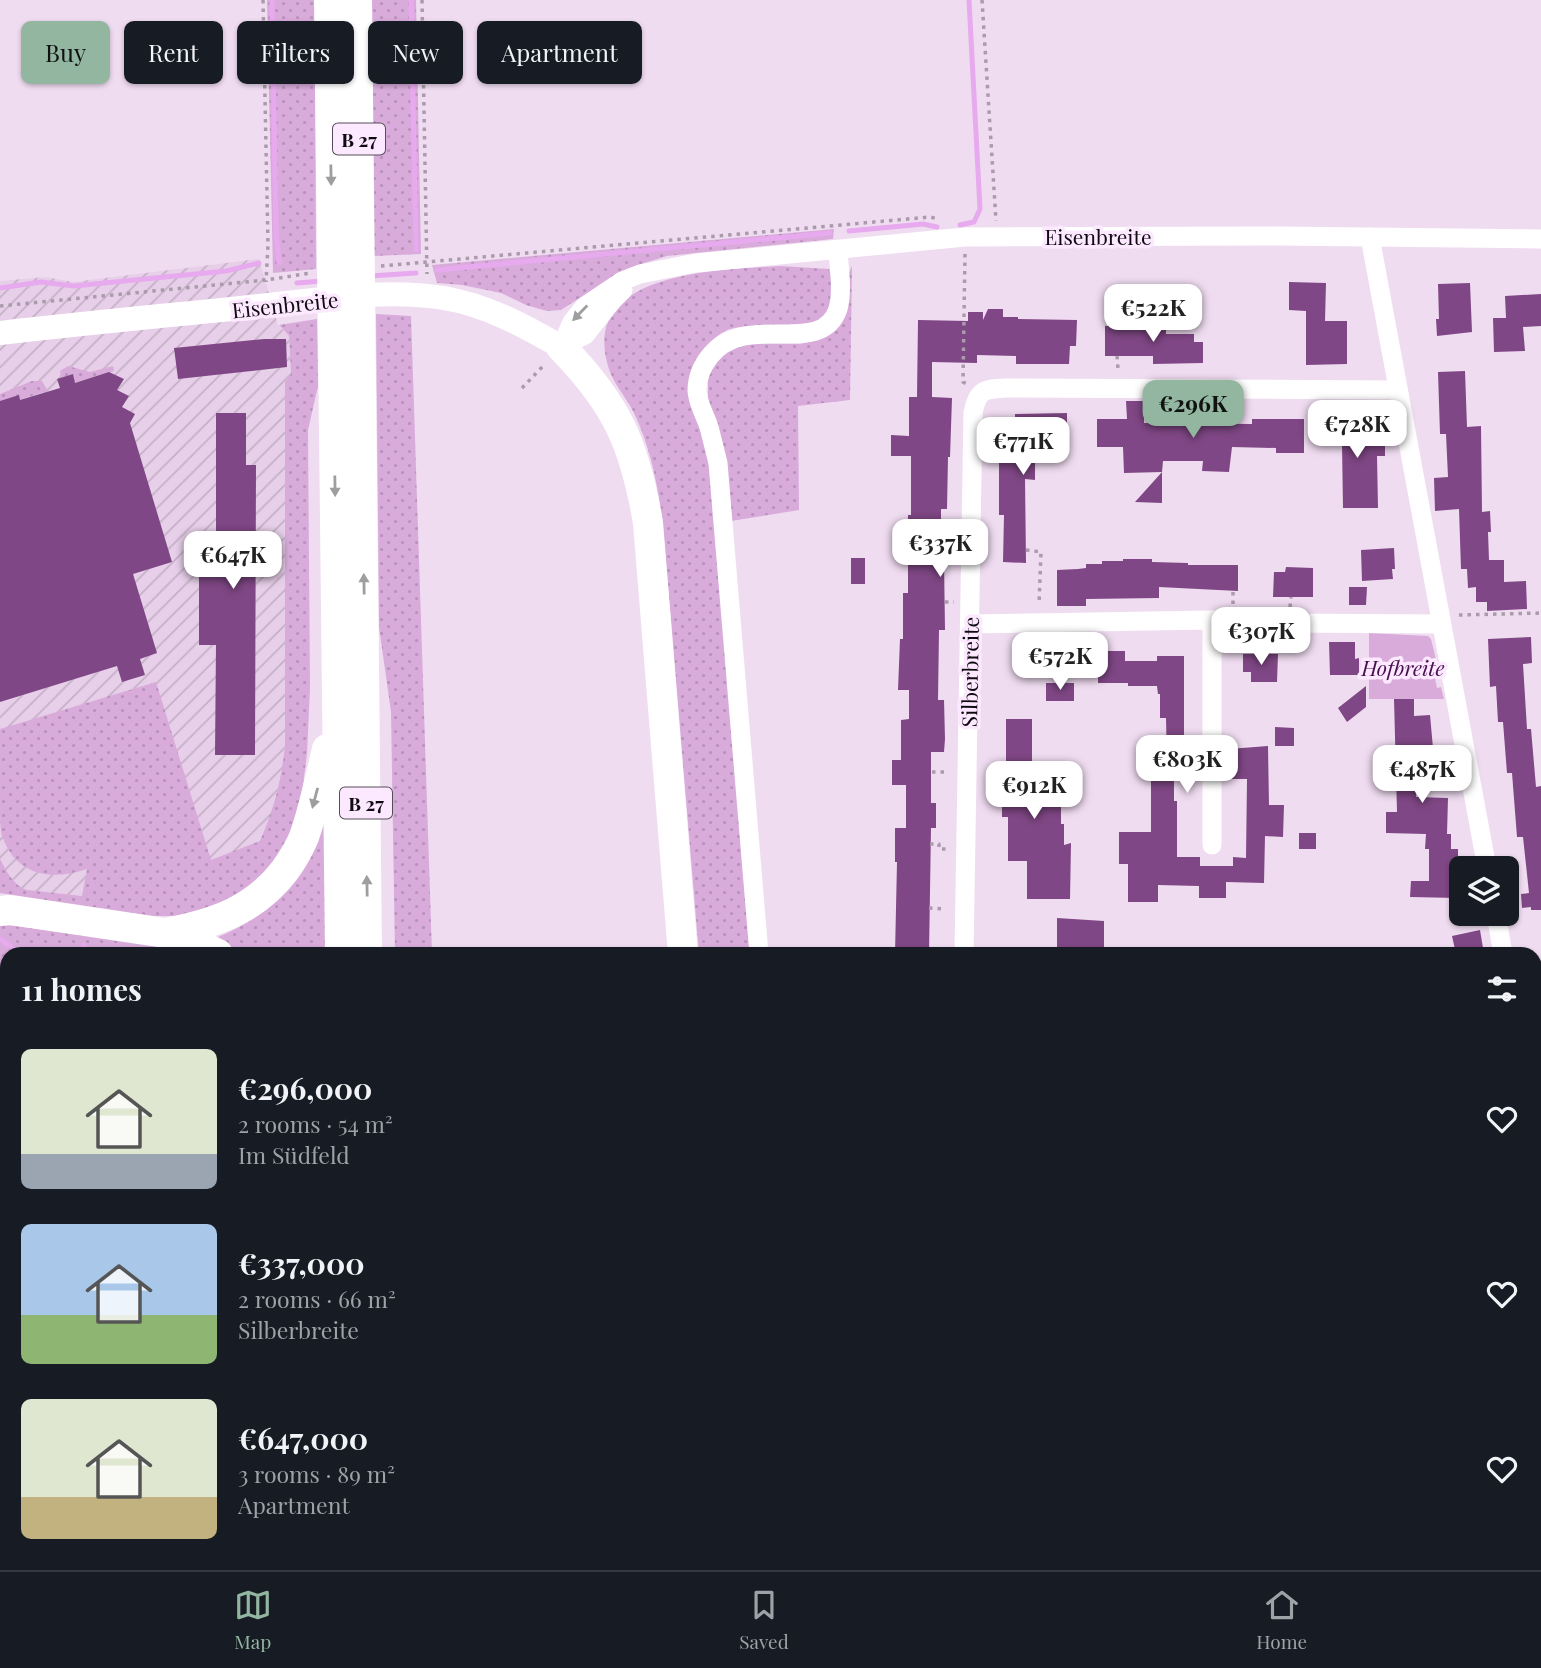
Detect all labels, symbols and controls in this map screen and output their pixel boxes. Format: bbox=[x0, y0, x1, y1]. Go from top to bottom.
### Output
chip: Buy bbox=[21, 21, 110, 84]
chip: Rent bbox=[124, 21, 223, 84]
chip: Filters bbox=[237, 21, 354, 84]
chip: New bbox=[368, 21, 463, 84]
chip: Apartment bbox=[477, 21, 642, 84]
road number: B 27 bbox=[333, 124, 385, 154]
one-way arrow bbox=[325, 164, 336, 186]
street label: Eisenbreite bbox=[1044, 222, 1152, 250]
street label: Eisenbreite bbox=[230, 284, 340, 324]
pin: €522K bbox=[1104, 284, 1202, 344]
text: €522K bbox=[1120, 291, 1186, 322]
one-way arrow bbox=[572, 304, 589, 321]
pin: €296K bbox=[1144, 380, 1242, 440]
text: €296K bbox=[1159, 387, 1227, 418]
pin: €728K bbox=[1308, 400, 1406, 460]
text: €728K bbox=[1324, 407, 1390, 438]
pin: €771K bbox=[974, 418, 1072, 477]
text: €771K bbox=[993, 424, 1053, 455]
one-way arrow bbox=[329, 475, 340, 497]
pin: €337K bbox=[891, 520, 989, 579]
text: €337K bbox=[908, 526, 972, 557]
pin: €647K bbox=[184, 532, 282, 591]
text: €647K bbox=[200, 538, 266, 569]
one-way arrow bbox=[358, 573, 370, 595]
pin: €307K bbox=[1212, 608, 1310, 667]
text: €307K bbox=[1227, 614, 1295, 645]
street label: Silberbreite bbox=[954, 617, 984, 727]
pin: €572K bbox=[1011, 632, 1109, 692]
text: €572K bbox=[1028, 639, 1092, 670]
park label: Hofbreite bbox=[1361, 653, 1444, 681]
pin: €803K bbox=[1138, 736, 1236, 795]
text: €803K bbox=[1152, 742, 1222, 773]
pin: €487K bbox=[1373, 746, 1471, 805]
text: €487K bbox=[1389, 752, 1455, 783]
pin: €912K bbox=[985, 762, 1083, 821]
text: €912K bbox=[1002, 768, 1066, 799]
one-way arrow bbox=[309, 787, 320, 809]
road number: B 27 bbox=[340, 788, 392, 818]
map controls bbox=[1449, 856, 1519, 926]
button: layers bbox=[1449, 856, 1519, 926]
one-way arrow bbox=[361, 874, 373, 896]
text: 11 homes bbox=[21, 969, 142, 1009]
icon: filters bbox=[1483, 970, 1521, 1008]
text: €296,000 bbox=[238, 1068, 372, 1108]
icon: home bbox=[77, 1077, 161, 1161]
icon: heart bbox=[1483, 1100, 1521, 1138]
text: 2 rooms · 54 m² bbox=[238, 1108, 393, 1139]
text: Im Südfeld bbox=[238, 1139, 350, 1170]
text: €337,000 bbox=[238, 1243, 365, 1283]
icon: home bbox=[77, 1252, 161, 1336]
icon: heart bbox=[1483, 1275, 1521, 1313]
text: 2 rooms · 66 m² bbox=[238, 1283, 396, 1314]
text: Silberbreite bbox=[238, 1314, 359, 1345]
text: €647,000 bbox=[238, 1418, 368, 1458]
icon: home bbox=[77, 1427, 161, 1511]
icon: heart bbox=[1483, 1450, 1521, 1488]
text: 3 rooms · 89 m² bbox=[238, 1458, 395, 1489]
text: Apartment bbox=[238, 1489, 350, 1520]
tab: Map bbox=[234, 1586, 272, 1654]
tab: Saved bbox=[739, 1586, 789, 1654]
tab: Home bbox=[1256, 1586, 1307, 1654]

